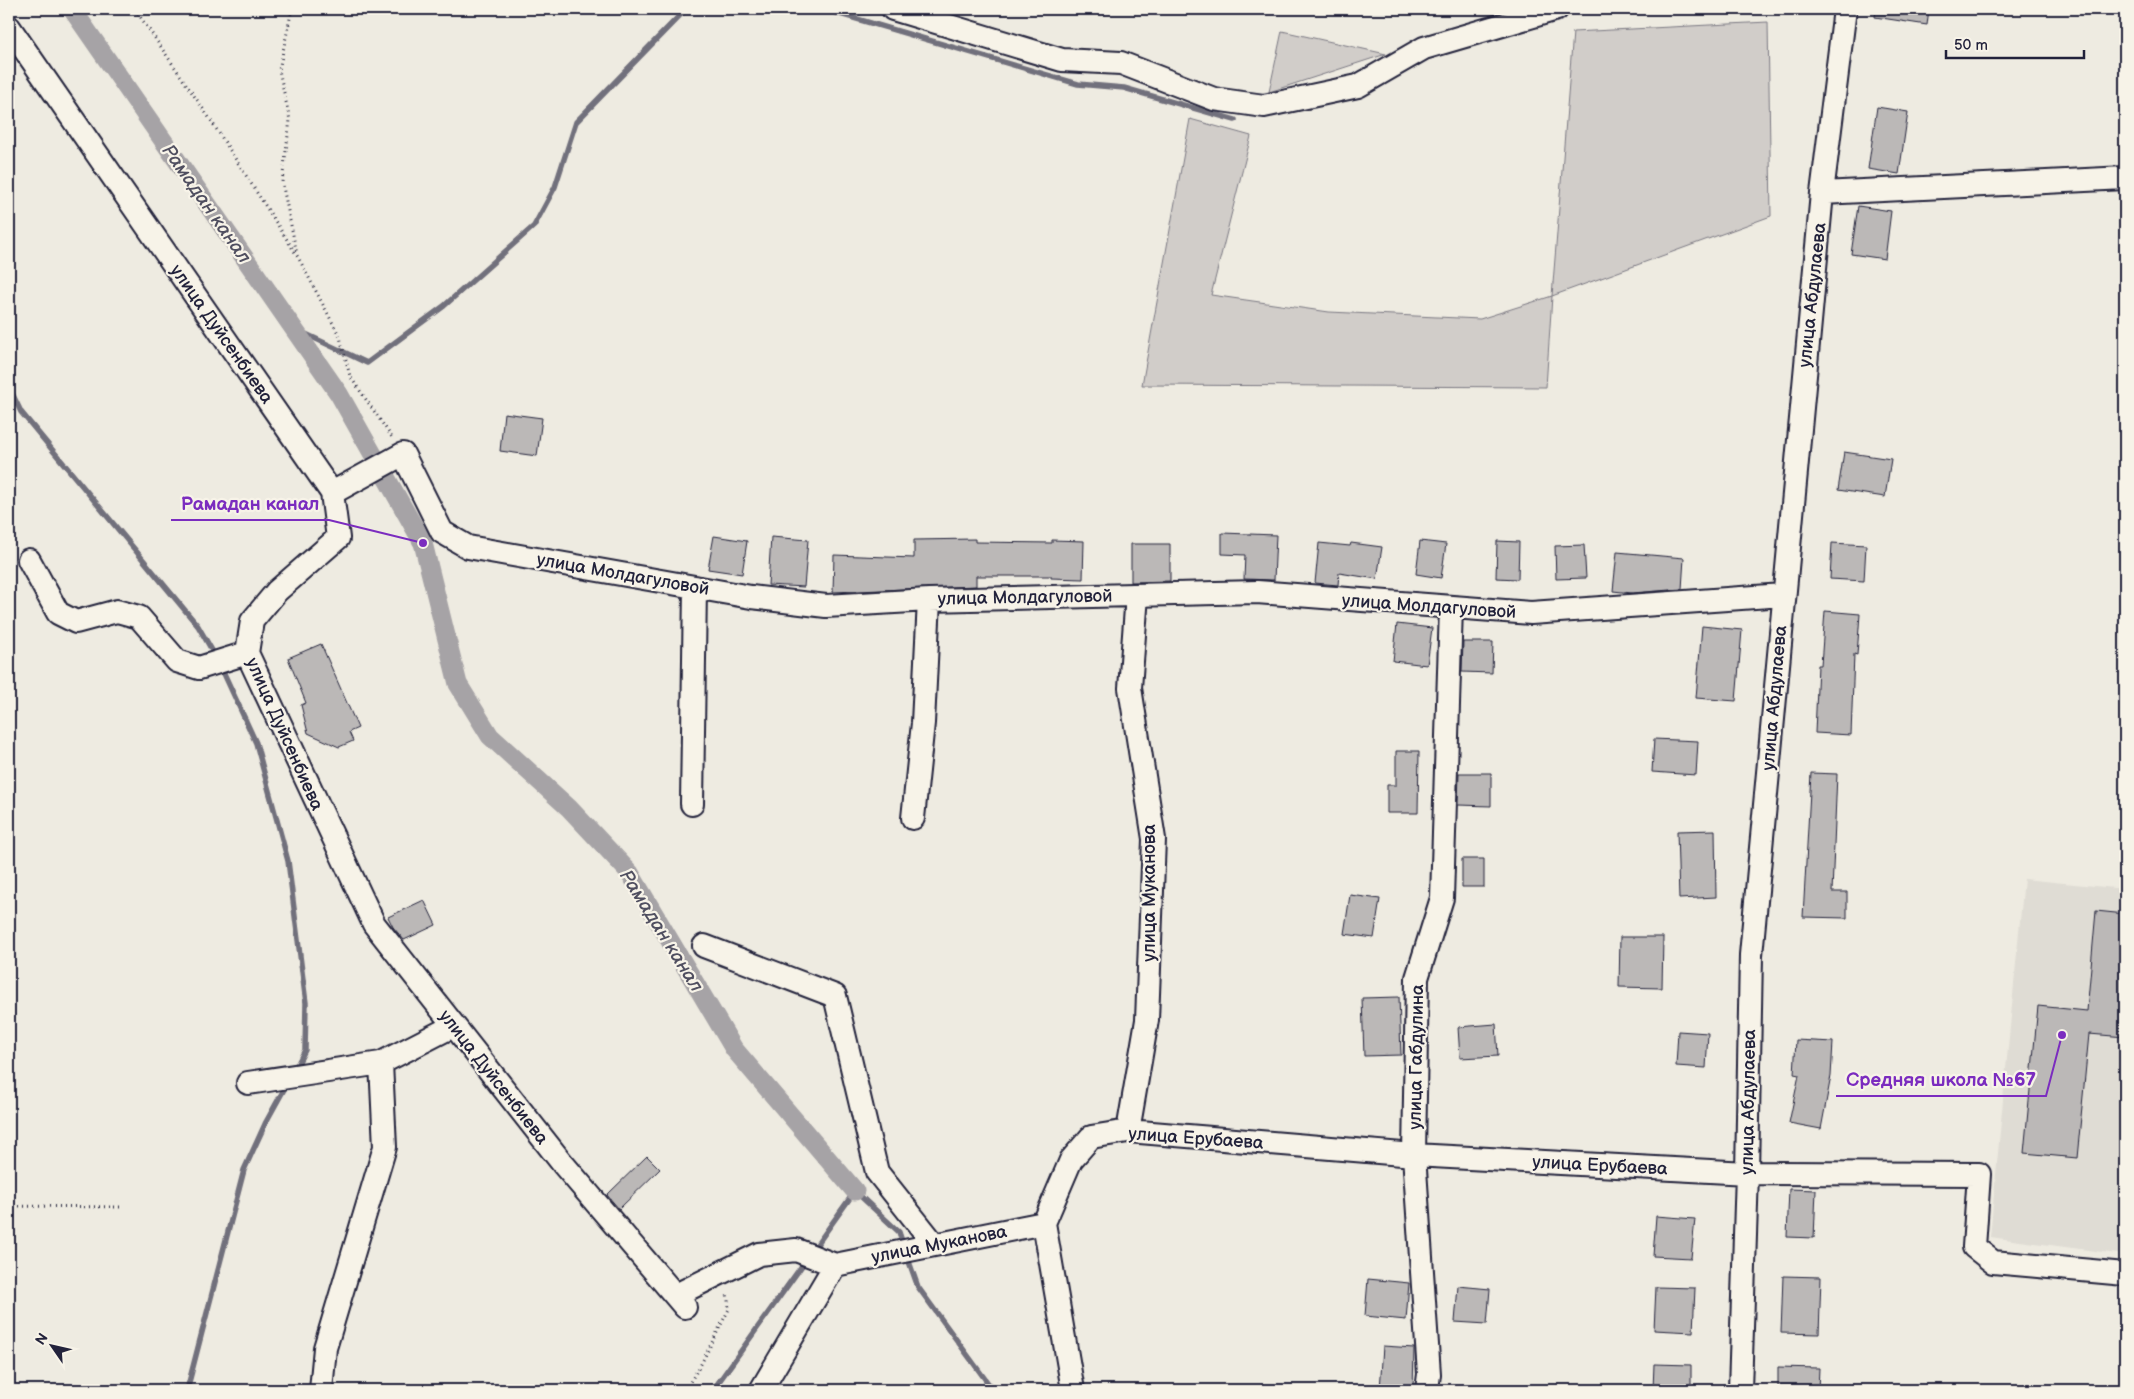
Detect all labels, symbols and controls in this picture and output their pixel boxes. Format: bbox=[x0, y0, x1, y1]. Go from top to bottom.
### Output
scale bar bbox=[1946, 28, 2084, 60]
text: 50 m bbox=[1954, 36, 1988, 55]
water label: Рамадан канал bbox=[156, 140, 255, 268]
street label: улица Абдулаева bbox=[1794, 221, 1831, 369]
street label: улица Дуйсенбиева bbox=[166, 261, 278, 408]
callout: Рамадан канал bbox=[171, 486, 329, 520]
text: Рамадан канал bbox=[181, 493, 319, 516]
street label: улица Молдагуловой bbox=[535, 549, 711, 600]
street label: улица Молдагуловой bbox=[937, 585, 1113, 610]
street label: улица Молдагуловой bbox=[1341, 590, 1517, 623]
street label: улица Абдулаева bbox=[1758, 624, 1791, 771]
street label: улица Дуйсенбиева bbox=[241, 655, 328, 814]
street label: улица Муканова bbox=[1139, 824, 1160, 962]
water label: Рамадан канал bbox=[614, 865, 708, 996]
street label: улица Габдулина bbox=[1405, 984, 1428, 1130]
street label: улица Дуйсенбиева bbox=[435, 1006, 553, 1149]
street label: улица Абдулаева bbox=[1737, 1029, 1760, 1175]
callout: Средняя школа №67 bbox=[1836, 1062, 2046, 1096]
text: Средняя школа №67 bbox=[1846, 1069, 2036, 1092]
street label: улица Ерубаева bbox=[1128, 1123, 1265, 1154]
street label: улица Ерубаева bbox=[1532, 1151, 1668, 1180]
street label: улица Муканова bbox=[870, 1221, 1009, 1268]
north arrow bbox=[28, 1322, 78, 1372]
text: N bbox=[32, 1330, 52, 1348]

